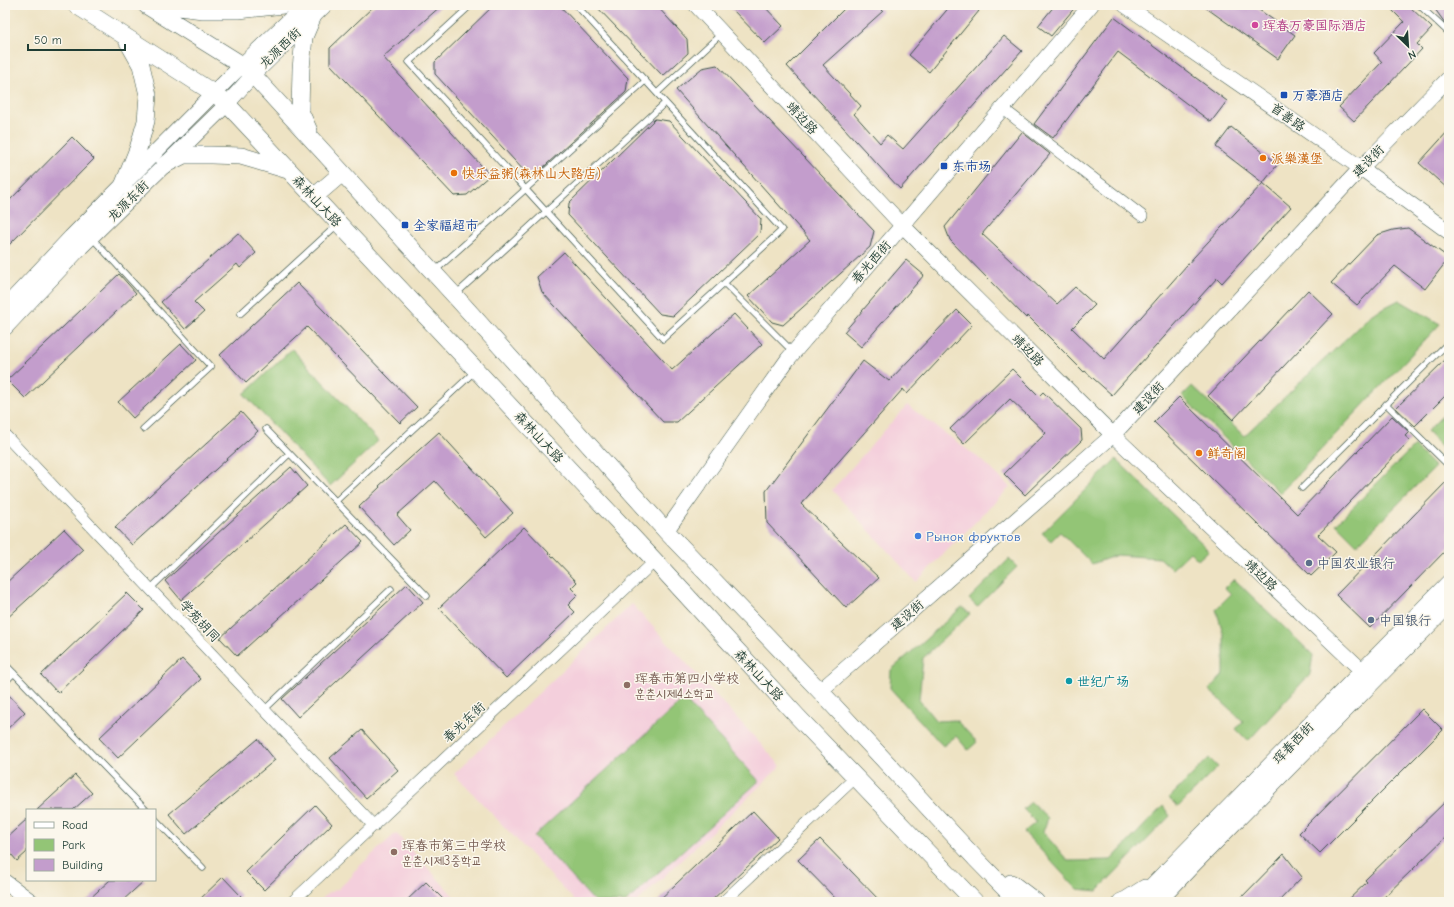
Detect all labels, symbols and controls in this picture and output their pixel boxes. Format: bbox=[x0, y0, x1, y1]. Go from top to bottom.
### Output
place label: 珲春万豪国际酒店 bbox=[1263, 18, 1367, 33]
marker: 珲春万豪国际酒店 bbox=[1250, 20, 1260, 30]
street label: 龙源西街 bbox=[256, 25, 304, 71]
scale bar bbox=[28, 26, 125, 52]
north arrow bbox=[1388, 26, 1428, 66]
text: 50 m bbox=[34, 33, 62, 47]
text: N bbox=[1406, 47, 1418, 62]
place label: 万豪酒店 bbox=[1292, 88, 1344, 103]
marker: 万豪酒店 bbox=[1279, 90, 1289, 100]
street label: 靖边路 bbox=[783, 99, 821, 137]
street label: 首善路 bbox=[1268, 100, 1308, 134]
street label: 建设街 bbox=[1349, 142, 1387, 180]
place label: 派樂漢堡 bbox=[1271, 151, 1323, 166]
marker: 派樂漢堡 bbox=[1258, 153, 1268, 163]
place label: 东市场 bbox=[952, 159, 991, 174]
marker: 东市场 bbox=[939, 161, 949, 171]
place label: 快乐益粥(森林山大路店) bbox=[462, 166, 601, 181]
marker: 快乐益粥(森林山大路店) bbox=[449, 168, 459, 178]
street label: 森林山大路 bbox=[289, 172, 345, 230]
street label: 龙源东街 bbox=[104, 177, 152, 225]
place label: 全家福超市 bbox=[413, 218, 478, 233]
marker: 全家福超市 bbox=[400, 220, 410, 230]
street label: 春光西街 bbox=[848, 237, 894, 287]
street label: 靖边路 bbox=[1009, 331, 1047, 369]
street label: 建设街 bbox=[1129, 379, 1167, 417]
street label: 森林山大路 bbox=[511, 408, 567, 466]
place label: 鲜奇阁 bbox=[1207, 446, 1246, 461]
marker: 鲜奇阁 bbox=[1194, 448, 1204, 458]
place label: Рынок фруктов bbox=[926, 529, 1021, 544]
marker: Рынок фруктов bbox=[913, 531, 923, 541]
street label: 靖边路 bbox=[1242, 556, 1280, 594]
place label: 中国农业银行 bbox=[1317, 556, 1395, 571]
marker: 中国农业银行 bbox=[1304, 558, 1314, 568]
street label: 学苑胡同 bbox=[177, 597, 223, 645]
street label: 建设街 bbox=[887, 597, 927, 633]
place label: 中国银行 bbox=[1379, 613, 1431, 628]
marker: 中国银行 bbox=[1366, 615, 1376, 625]
street label: 森林山大路 bbox=[731, 646, 787, 704]
place label: 珲春市第四小学校 훈춘시제4소학교 bbox=[635, 671, 739, 701]
place label: 世纪广场 bbox=[1077, 674, 1129, 689]
marker: 世纪广场 bbox=[1064, 676, 1074, 686]
marker: 珲春市第四小学校 훈춘시제4소학교 bbox=[622, 680, 632, 690]
street label: 春光东街 bbox=[440, 699, 488, 745]
street label: 珲春西街 bbox=[1270, 719, 1316, 767]
legend bbox=[26, 809, 156, 881]
text: Road bbox=[62, 818, 88, 832]
text: Park bbox=[62, 838, 85, 852]
place label: 珲春市第三中学校 훈춘시제3중학교 bbox=[402, 838, 506, 868]
marker: 珲春市第三中学校 훈춘시제3중학교 bbox=[389, 847, 399, 857]
text: Building bbox=[62, 858, 103, 872]

